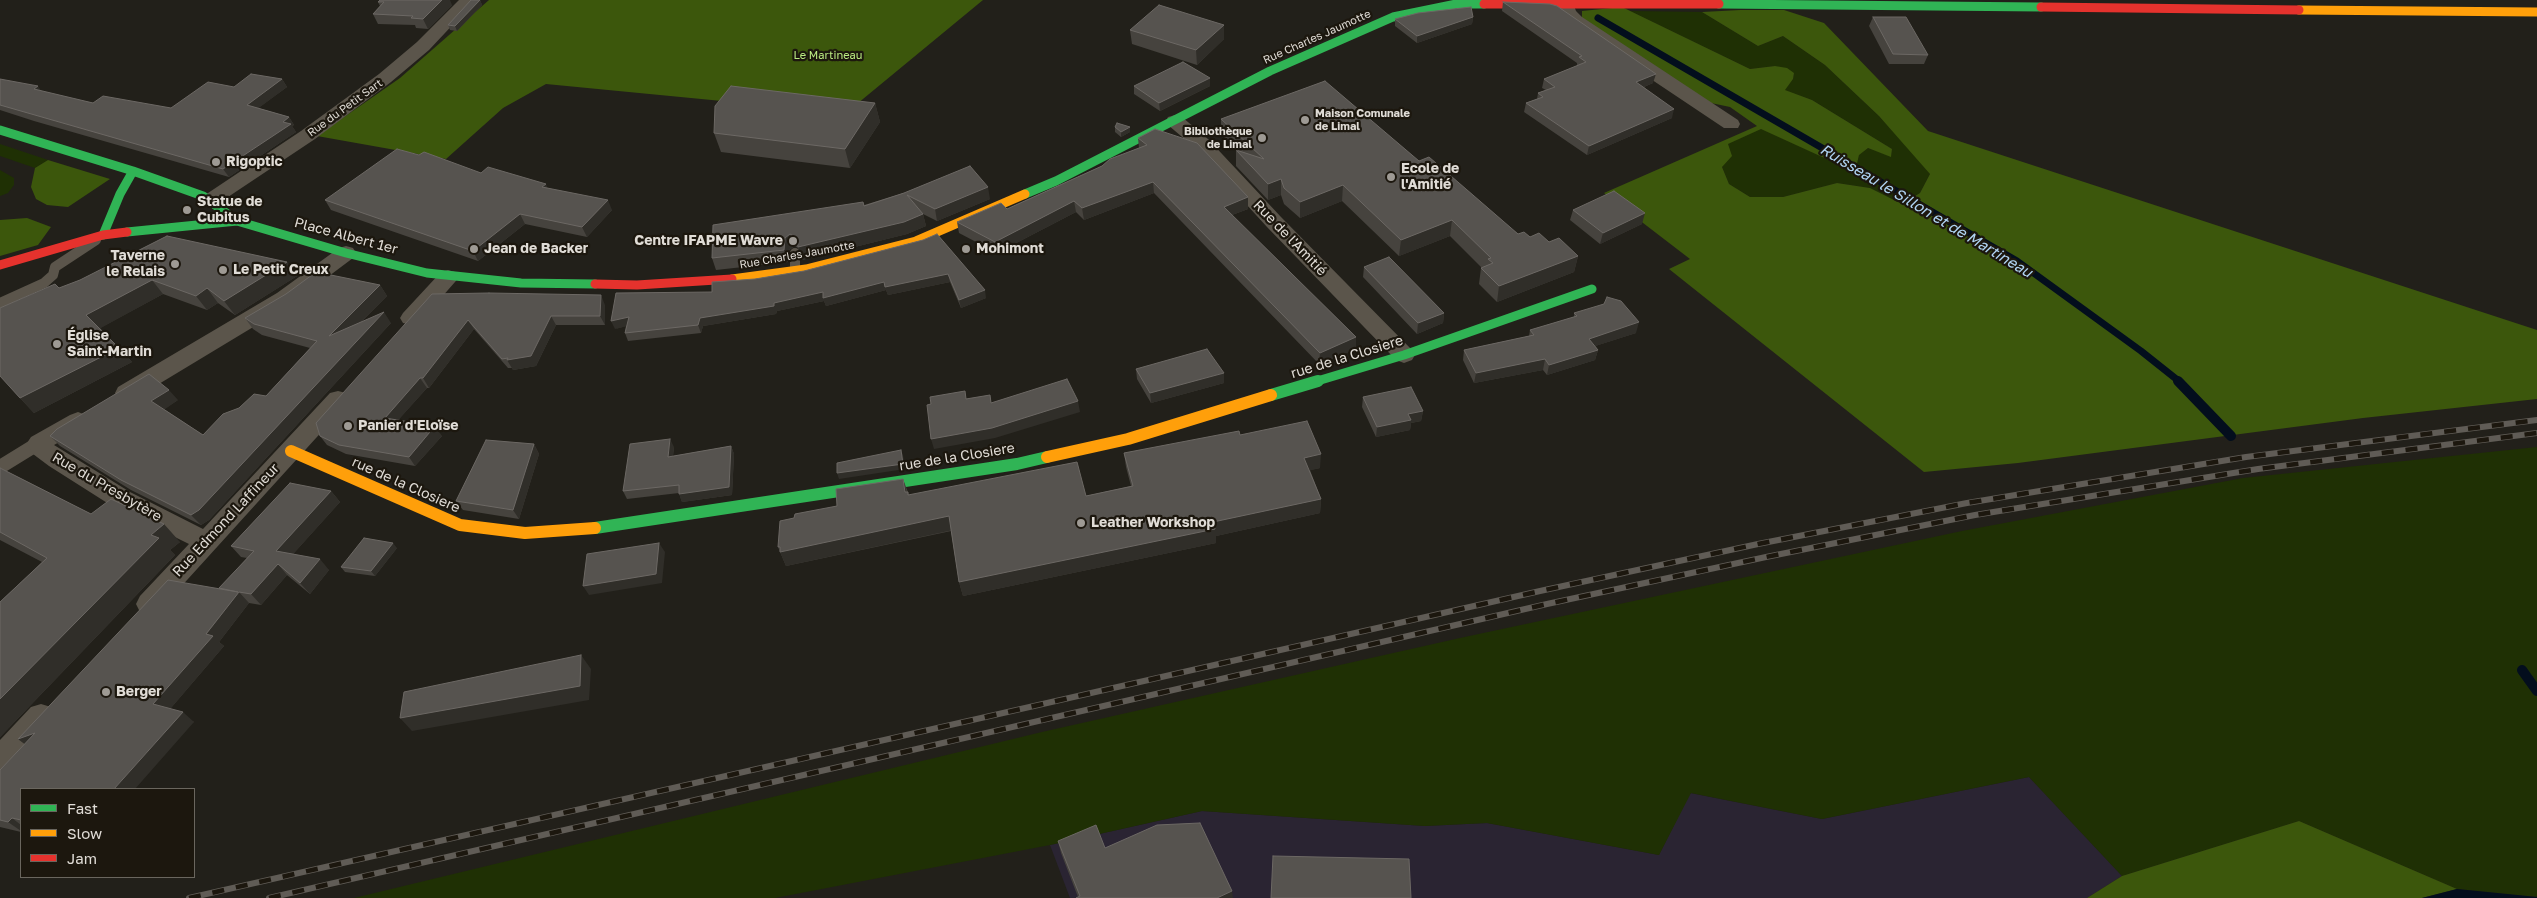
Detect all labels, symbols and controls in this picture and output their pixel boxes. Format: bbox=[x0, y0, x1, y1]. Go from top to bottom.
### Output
street label: Rue Charles Jaumotte bbox=[1261, 7, 1373, 67]
park label: Le Martineau bbox=[794, 49, 862, 63]
street label: Rue du Petit Sart bbox=[305, 76, 385, 140]
place label: Maison Comunale de Limal bbox=[1315, 107, 1410, 133]
marker: Maison Comunale de Limal bbox=[1299, 114, 1311, 126]
place label: Bibliothèque de Limal bbox=[1184, 125, 1252, 151]
marker: Bibliothèque de Limal bbox=[1256, 132, 1268, 144]
water label: Ruisseau le Sillon et de Martineau bbox=[1817, 140, 2035, 282]
place label: Rigoptic bbox=[226, 154, 283, 170]
marker: Rigoptic bbox=[210, 156, 222, 168]
place label: Ecole de l'Amitié bbox=[1401, 161, 1459, 193]
marker: Ecole de l'Amitié bbox=[1385, 171, 1397, 183]
place label: Statue de Cubitus bbox=[197, 194, 263, 226]
street label: Rue de l'Amitié bbox=[1250, 197, 1330, 279]
marker: Statue de Cubitus bbox=[181, 204, 193, 216]
street label: Place Albert 1er bbox=[292, 214, 400, 258]
place label: Centre IFAPME Wavre bbox=[634, 233, 783, 249]
marker: Centre IFAPME Wavre bbox=[787, 235, 799, 247]
street label: Rue Charles Jaumotte bbox=[738, 238, 856, 272]
place label: Jean de Backer bbox=[484, 241, 588, 257]
place label: Mohimont bbox=[976, 241, 1044, 257]
marker: Jean de Backer bbox=[468, 243, 480, 255]
marker: Mohimont bbox=[960, 243, 972, 255]
place label: Taverne le Relais bbox=[106, 248, 165, 280]
marker: Taverne le Relais bbox=[169, 258, 181, 270]
place label: Le Petit Creux bbox=[233, 262, 329, 278]
marker: Le Petit Creux bbox=[217, 264, 229, 276]
place label: Église Saint-Martin bbox=[67, 328, 152, 361]
street label: rue de la Closiere bbox=[1289, 332, 1405, 382]
marker: Église Saint-Martin bbox=[51, 338, 63, 350]
place label: Panier d'Eloïse bbox=[358, 418, 458, 434]
marker: Panier d'Eloïse bbox=[342, 420, 354, 432]
street label: rue de la Closiere bbox=[898, 440, 1016, 474]
street label: Rue du Presbytère bbox=[49, 449, 165, 525]
street label: rue de la Closiere bbox=[349, 454, 463, 516]
street label: Rue Edmond Laffineur bbox=[169, 460, 283, 580]
place label: Leather Workshop bbox=[1091, 515, 1215, 531]
marker: Leather Workshop bbox=[1075, 517, 1087, 529]
place label: Berger bbox=[116, 684, 162, 700]
marker: Berger bbox=[100, 686, 112, 698]
legend bbox=[20, 788, 195, 878]
text: Fast bbox=[67, 799, 98, 817]
text: Slow bbox=[67, 824, 102, 842]
text: Jam bbox=[67, 849, 97, 867]

